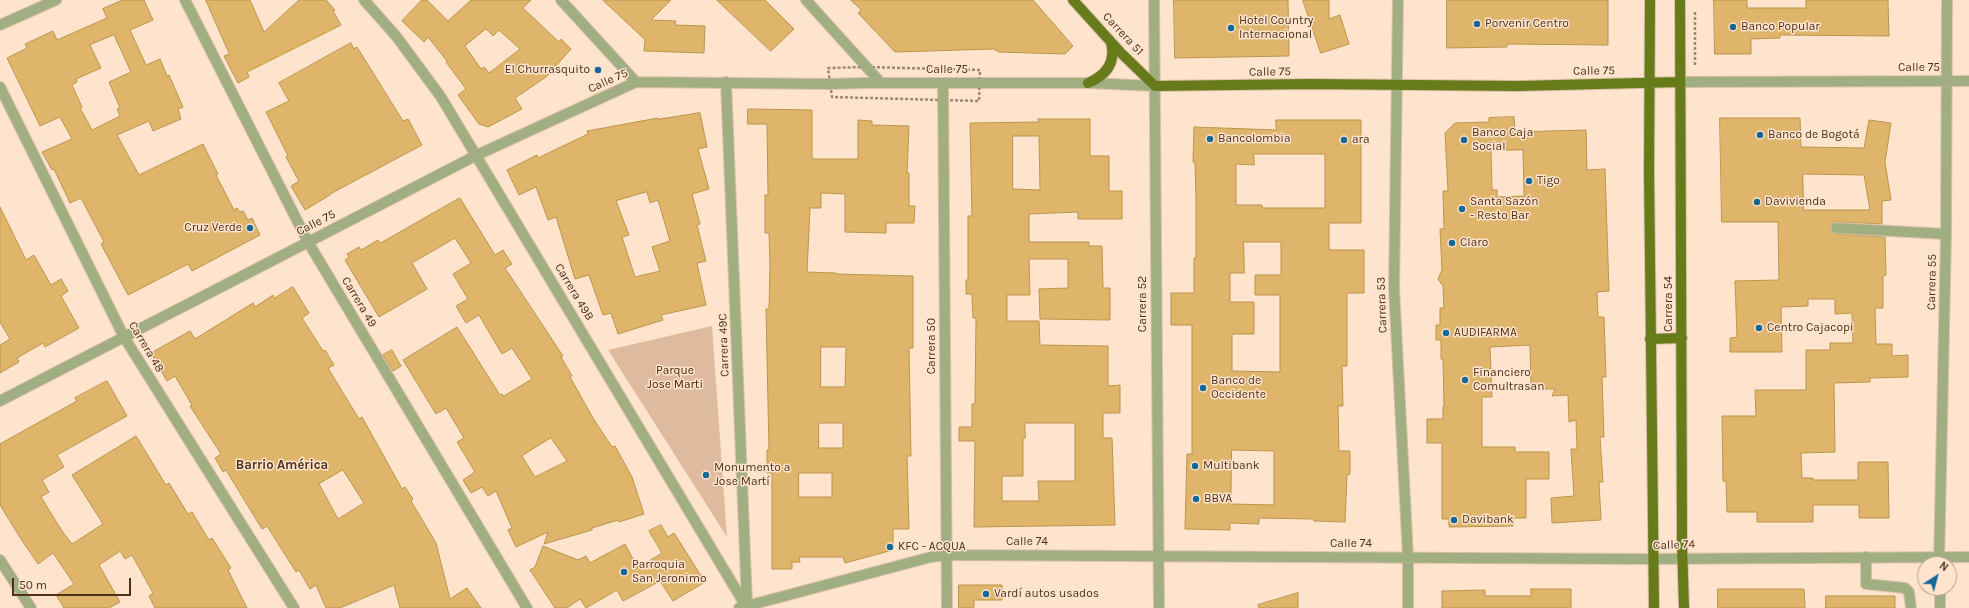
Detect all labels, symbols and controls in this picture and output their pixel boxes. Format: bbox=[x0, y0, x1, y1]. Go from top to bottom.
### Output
street label: Carrera 51 bbox=[1100, 10, 1146, 58]
place label: Hotel Country Internacional bbox=[1239, 14, 1313, 42]
place label: Porvenir Centro bbox=[1485, 17, 1569, 31]
marker: Porvenir Centro bbox=[1472, 19, 1482, 29]
place label: Banco Popular bbox=[1741, 20, 1820, 34]
marker: Banco Popular bbox=[1728, 22, 1738, 32]
marker: Hotel Country Internacional bbox=[1226, 23, 1236, 33]
street label: Calle 75 bbox=[1898, 61, 1940, 75]
place label: El Churrasquito bbox=[505, 63, 590, 77]
street label: Calle 75 bbox=[926, 63, 968, 77]
street label: Calle 75 bbox=[1573, 63, 1615, 79]
street label: Calle 75 bbox=[1249, 64, 1291, 80]
marker: El Churrasquito bbox=[593, 65, 603, 75]
street label: Calle 75 bbox=[586, 66, 630, 96]
place label: Banco Caja Social bbox=[1472, 126, 1533, 154]
place label: Banco de Bogotá bbox=[1768, 128, 1859, 142]
marker: Banco de Bogotá bbox=[1755, 130, 1765, 140]
place label: Bancolombia bbox=[1218, 132, 1290, 146]
place label: ara bbox=[1352, 133, 1370, 147]
marker: Bancolombia bbox=[1205, 134, 1215, 144]
marker: ara bbox=[1339, 135, 1349, 145]
marker: Banco Caja Social bbox=[1459, 135, 1469, 145]
place label: Tigo bbox=[1537, 174, 1560, 188]
marker: Tigo bbox=[1524, 176, 1534, 186]
place label: Santa Sazón - Resto Bar bbox=[1470, 195, 1538, 223]
place label: Davivienda bbox=[1765, 195, 1826, 209]
marker: Davivienda bbox=[1752, 197, 1762, 207]
marker: Santa Sazón - Resto Bar bbox=[1457, 204, 1467, 214]
street label: Calle 75 bbox=[294, 207, 338, 239]
place label: Cruz Verde bbox=[184, 221, 242, 235]
marker: Cruz Verde bbox=[245, 223, 255, 233]
place label: Claro bbox=[1460, 236, 1488, 250]
marker: Claro bbox=[1447, 238, 1457, 248]
street label: Carrera 55 bbox=[1924, 254, 1940, 310]
street label: Carrera 49B bbox=[551, 261, 597, 323]
street label: Carrera 49 bbox=[338, 274, 380, 330]
street label: Carrera 52 bbox=[1136, 276, 1150, 332]
street label: Carrera 54 bbox=[1662, 276, 1676, 332]
street label: Carrera 53 bbox=[1374, 277, 1390, 333]
street label: Carrera 49C bbox=[716, 313, 732, 377]
street label: Carrera 50 bbox=[925, 318, 939, 374]
street label: Carrera 48 bbox=[125, 319, 167, 375]
place label: Centro Cajacopi bbox=[1767, 321, 1854, 335]
marker: Centro Cajacopi bbox=[1754, 323, 1764, 333]
place label: AUDIFARMA bbox=[1454, 326, 1517, 340]
marker: AUDIFARMA bbox=[1441, 328, 1451, 338]
park label: Parque Jose Marti bbox=[647, 364, 703, 392]
place label: Financiero Comultrasan bbox=[1473, 366, 1544, 394]
place label: Banco de Occidente bbox=[1211, 374, 1266, 402]
marker: Financiero Comultrasan bbox=[1460, 375, 1470, 385]
marker: Banco de Occidente bbox=[1198, 383, 1208, 393]
district label: Barrio América bbox=[236, 457, 328, 473]
place label: Multibank bbox=[1203, 459, 1260, 473]
place label: Monumento a Jose Martí bbox=[714, 461, 790, 489]
marker: Multibank bbox=[1190, 461, 1200, 471]
marker: Monumento a Jose Martí bbox=[701, 470, 711, 480]
place label: BBVA bbox=[1204, 492, 1232, 506]
marker: BBVA bbox=[1191, 494, 1201, 504]
place label: Davibank bbox=[1462, 513, 1514, 527]
marker: Davibank bbox=[1449, 515, 1459, 525]
street label: Calle 74 bbox=[1006, 535, 1048, 549]
street label: Calle 74 bbox=[1330, 537, 1372, 551]
street label: Calle 74 bbox=[1653, 537, 1695, 553]
place label: KFC - ACQUA bbox=[898, 540, 966, 554]
marker: KFC - ACQUA bbox=[885, 542, 895, 552]
north arrow bbox=[1917, 556, 1957, 596]
place label: Parroquia San Jeronimo bbox=[632, 558, 706, 586]
text: N bbox=[1937, 559, 1951, 574]
marker: Parroquia San Jeronimo bbox=[619, 567, 629, 577]
scale bar bbox=[14, 570, 133, 596]
text: 50 m bbox=[19, 578, 47, 592]
place label: Vardí autos usados bbox=[994, 587, 1099, 601]
marker: Vardí autos usados bbox=[981, 589, 991, 599]

